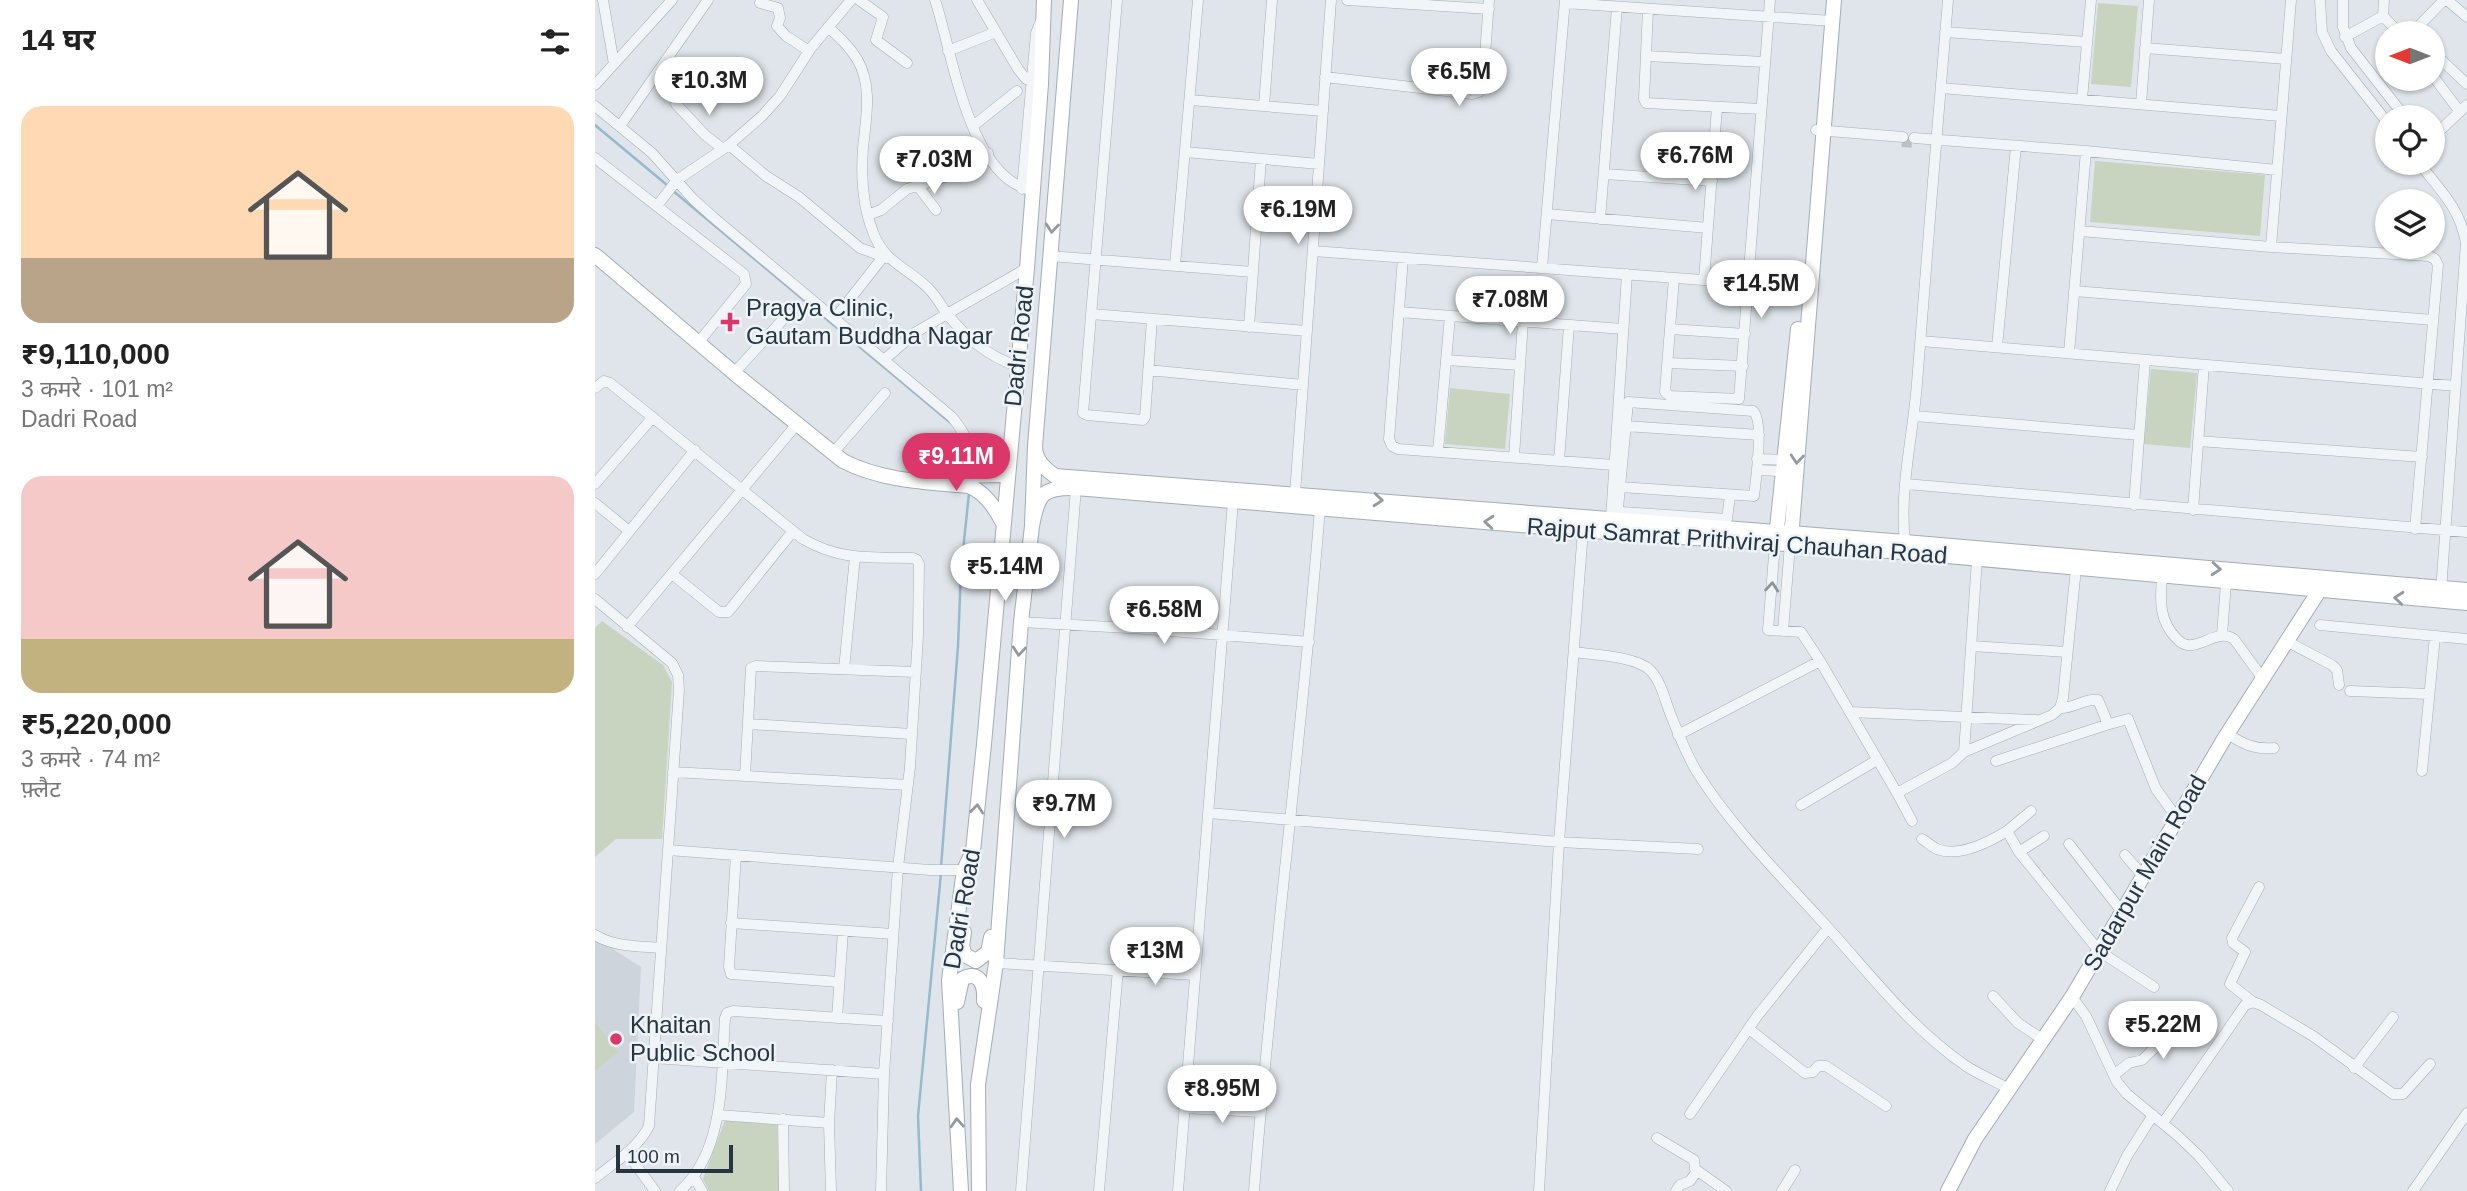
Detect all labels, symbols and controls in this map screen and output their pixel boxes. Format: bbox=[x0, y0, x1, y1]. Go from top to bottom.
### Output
north arrow bbox=[2375, 21, 2445, 91]
map controls bbox=[2375, 21, 2445, 259]
text: 14 घर bbox=[21, 23, 95, 56]
icon: filters bbox=[536, 23, 574, 61]
pin: ₹6.5M bbox=[1410, 48, 1508, 108]
pin: ₹10.3M bbox=[652, 58, 766, 117]
text: ₹6.5M bbox=[1427, 58, 1491, 84]
text: ₹10.3M bbox=[670, 67, 748, 93]
button: locate bbox=[2375, 105, 2445, 175]
pin: ₹6.76M bbox=[1638, 132, 1752, 192]
pin: ₹7.03M bbox=[877, 136, 991, 196]
text: ₹6.76M bbox=[1656, 142, 1734, 168]
text: ₹7.03M bbox=[895, 146, 973, 172]
icon: home bbox=[235, 152, 361, 278]
pin: ₹6.19M bbox=[1241, 187, 1355, 246]
button: layers bbox=[2375, 189, 2445, 259]
text: ₹6.19M bbox=[1259, 196, 1337, 222]
one-way arrow bbox=[1045, 223, 1060, 234]
pin: ₹14.5M bbox=[1704, 260, 1818, 320]
text: ₹14.5M bbox=[1722, 270, 1800, 296]
pin: ₹7.08M bbox=[1453, 276, 1567, 336]
street label: Dadri Road bbox=[999, 284, 1038, 408]
text: ₹7.08M bbox=[1471, 286, 1549, 312]
place label: Pragya Clinic, Gautam Buddha Nagar bbox=[746, 294, 993, 349]
marker: Pragya Clinic, Gautam Buddha Nagar bbox=[720, 312, 740, 332]
text: ₹9,110,000 bbox=[21, 337, 170, 370]
text: 3 कमरे · 101 m² bbox=[21, 376, 173, 402]
text: Dadri Road bbox=[21, 406, 137, 432]
pin: ₹9.11M bbox=[899, 434, 1013, 493]
text: ₹9.11M bbox=[918, 443, 994, 469]
one-way arrow bbox=[1790, 454, 1805, 465]
one-way arrow bbox=[1373, 492, 1384, 507]
street label: Rajput Samrat Prithviraj Chauhan Road bbox=[1526, 512, 1948, 569]
one-way arrow bbox=[1483, 515, 1494, 530]
icon: home bbox=[235, 521, 361, 647]
pin: ₹5.14M bbox=[948, 544, 1062, 603]
text: ₹5.14M bbox=[966, 553, 1044, 579]
one-way arrow bbox=[2210, 561, 2221, 576]
one-way arrow bbox=[1764, 581, 1779, 592]
pin: ₹6.58M bbox=[1107, 586, 1221, 646]
one-way arrow bbox=[2393, 591, 2404, 606]
text: ₹6.58M bbox=[1125, 596, 1203, 622]
one-way arrow bbox=[1012, 645, 1027, 656]
text: ₹5,220,000 bbox=[21, 707, 172, 740]
text: 3 कमरे · 74 m² bbox=[21, 746, 160, 772]
street label: Sadarpur Main Road bbox=[2078, 770, 2212, 975]
text: फ़्लैट bbox=[21, 776, 61, 802]
pin: ₹9.7M bbox=[1015, 780, 1113, 840]
text: ₹9.7M bbox=[1032, 790, 1096, 816]
one-way arrow bbox=[969, 803, 984, 814]
street label: Dadri Road bbox=[938, 847, 985, 971]
pin: ₹13M bbox=[1114, 928, 1196, 987]
text: ₹13M bbox=[1126, 937, 1184, 963]
pin: ₹5.22M bbox=[2106, 1002, 2220, 1061]
place label: Khaitan Public School bbox=[630, 1011, 775, 1066]
text: ₹5.22M bbox=[2124, 1011, 2202, 1037]
marker: Khaitan Public School bbox=[608, 1031, 624, 1047]
pin: ₹8.95M bbox=[1165, 1066, 1279, 1125]
text: ₹8.95M bbox=[1183, 1075, 1261, 1101]
one-way arrow bbox=[950, 1117, 965, 1128]
scale bar bbox=[616, 1142, 733, 1174]
text: 100 m bbox=[627, 1146, 680, 1167]

